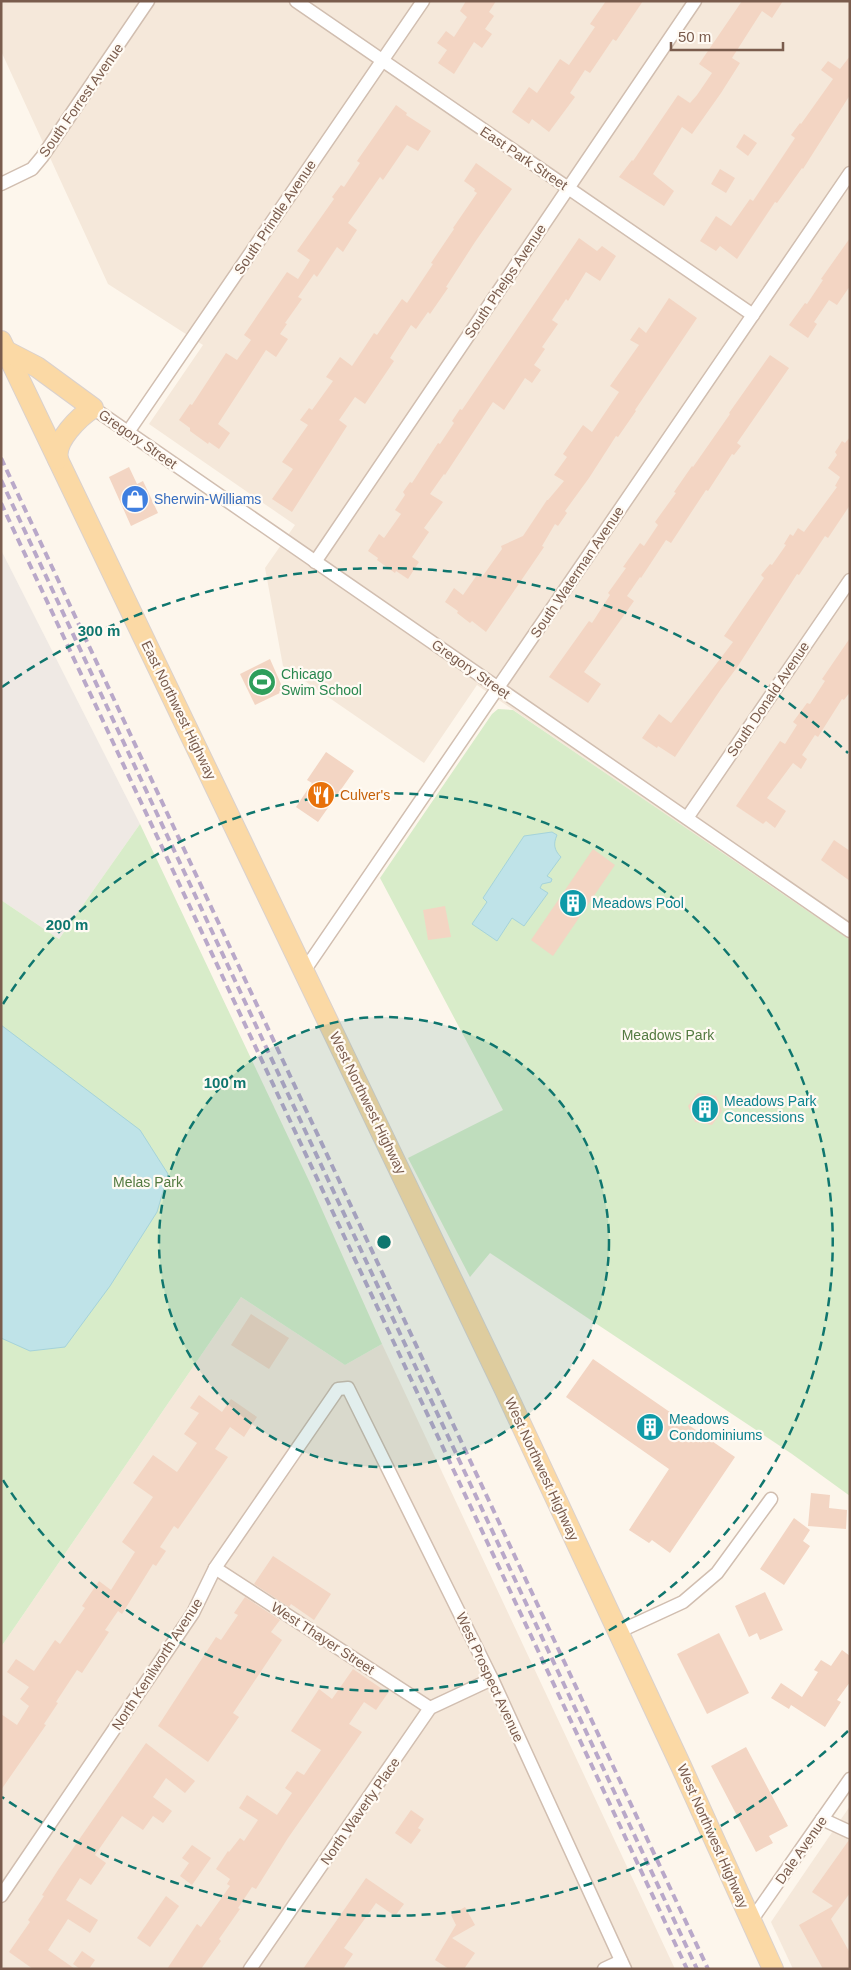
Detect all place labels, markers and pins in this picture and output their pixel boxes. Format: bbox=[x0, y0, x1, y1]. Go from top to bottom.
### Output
shop icon: Sherwin-Williams bbox=[120, 484, 150, 514]
place label: Sherwin-Williams bbox=[154, 491, 261, 507]
place label: Chicago Swim School bbox=[281, 666, 362, 698]
sports icon: Chicago Swim School bbox=[247, 667, 277, 697]
restaurant icon: Culver's bbox=[306, 780, 336, 810]
place label: Culver's bbox=[340, 787, 390, 803]
building icon: Meadows Pool bbox=[558, 888, 588, 918]
place label: Meadows Pool bbox=[592, 895, 684, 911]
place label: Meadows Park Concessions bbox=[724, 1093, 818, 1125]
building icon: Meadows Park Concessions bbox=[690, 1094, 720, 1124]
centre of rings bbox=[375, 1233, 393, 1251]
place label: Meadows Condominiums bbox=[669, 1411, 762, 1443]
building icon: Meadows Condominiums bbox=[635, 1412, 665, 1442]

